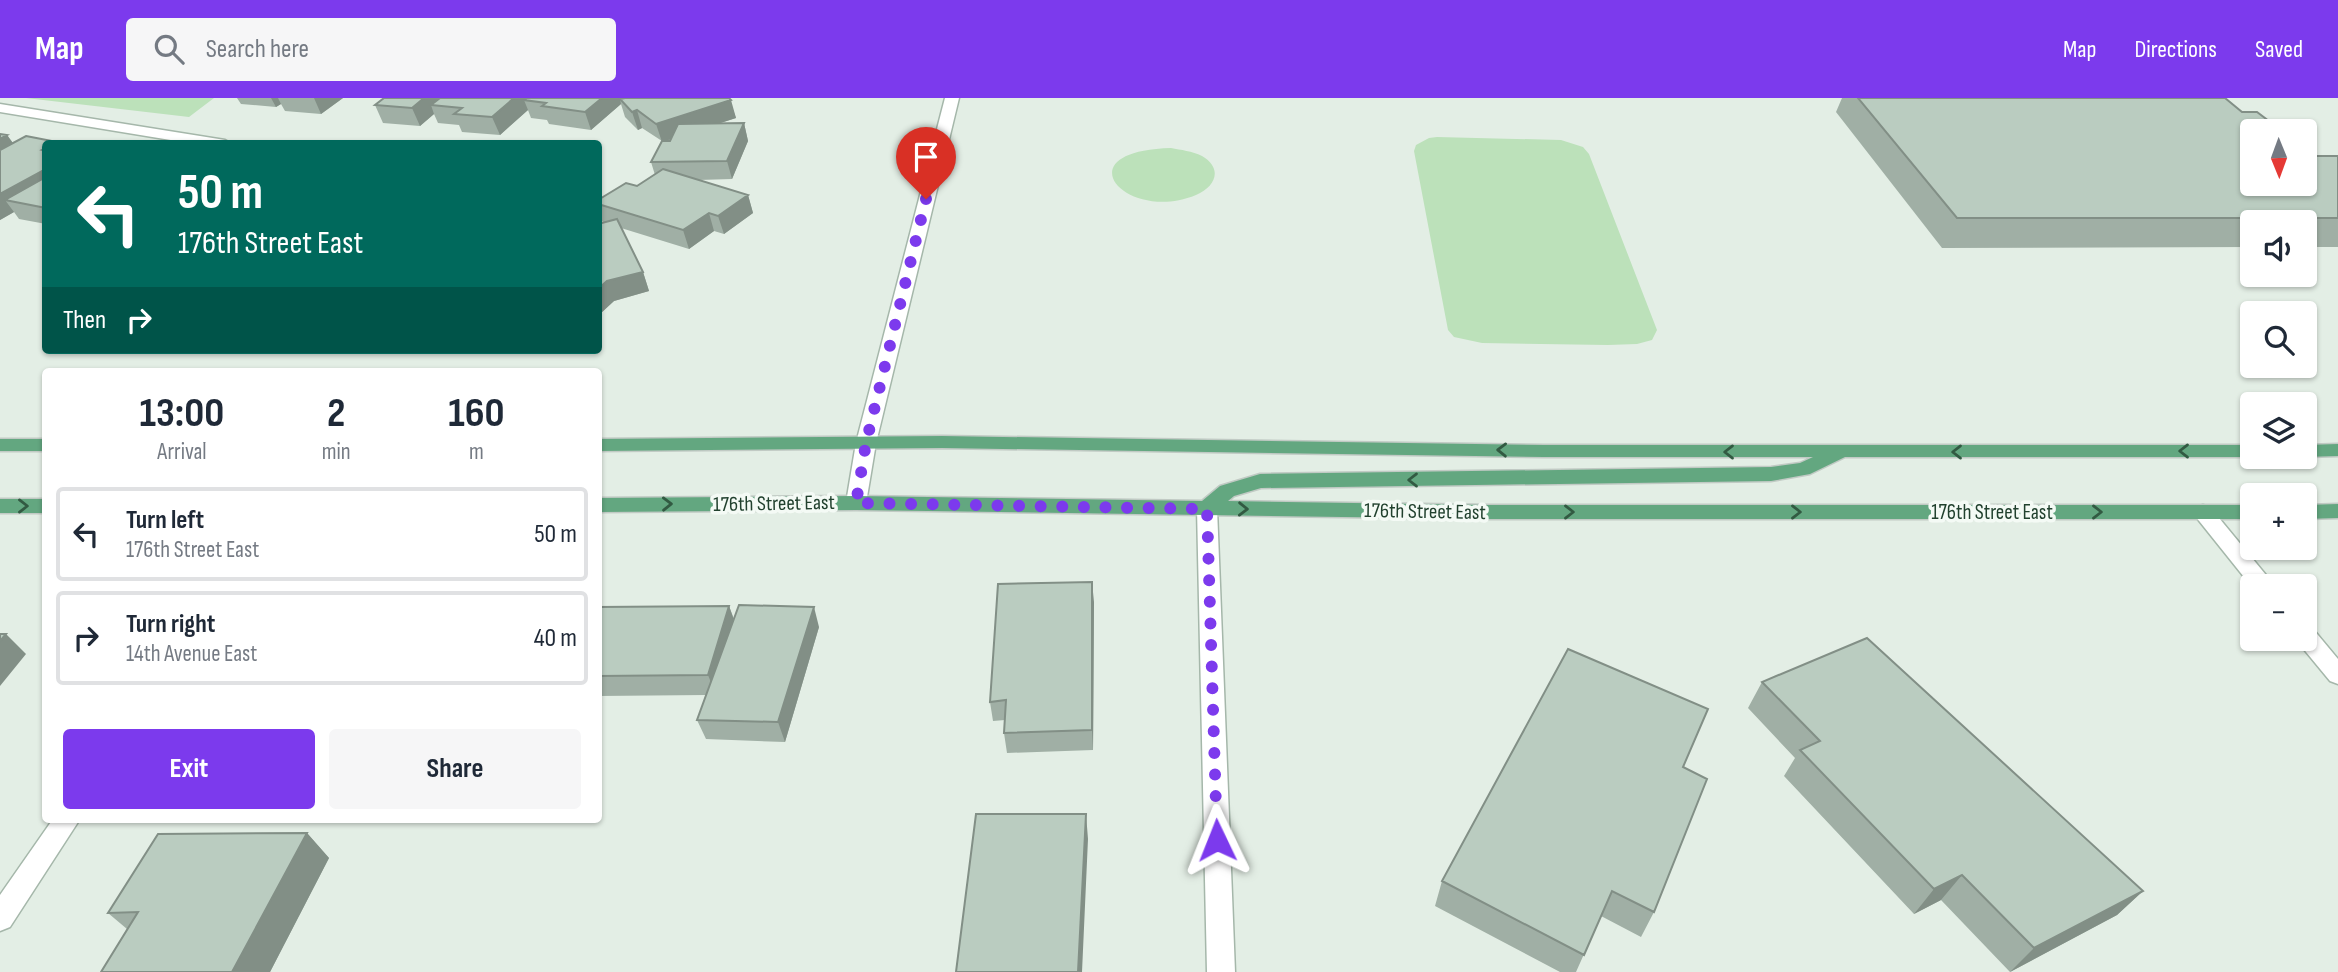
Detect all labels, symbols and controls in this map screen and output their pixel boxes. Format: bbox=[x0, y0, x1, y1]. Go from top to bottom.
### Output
search box bbox=[126, 18, 616, 81]
text: Map bbox=[35, 29, 84, 69]
icon: search bbox=[150, 30, 188, 68]
text: Search here bbox=[206, 34, 309, 65]
text: Map bbox=[2063, 35, 2096, 64]
text: Directions bbox=[2134, 35, 2217, 64]
text: Saved bbox=[2255, 35, 2303, 64]
north arrow bbox=[2240, 119, 2317, 196]
map controls bbox=[2240, 119, 2317, 651]
pin bbox=[896, 127, 956, 199]
icon: arrive bbox=[907, 138, 945, 176]
text: 50 m bbox=[178, 164, 263, 223]
icon: left bbox=[63, 168, 154, 259]
button: sound bbox=[2240, 210, 2317, 287]
text: 176th Street East bbox=[178, 224, 363, 263]
icon: right bbox=[120, 301, 158, 339]
button: search bbox=[2240, 301, 2317, 378]
text: Then bbox=[63, 305, 106, 336]
text: 13:00 bbox=[140, 388, 224, 439]
text: 2 bbox=[327, 388, 345, 439]
text: 160 bbox=[448, 388, 504, 439]
button: layers bbox=[2240, 392, 2317, 469]
text: Arrival bbox=[157, 438, 207, 466]
text: min bbox=[322, 438, 351, 466]
text: m bbox=[469, 438, 484, 466]
one-way arrow bbox=[1496, 443, 1507, 458]
one-way arrow bbox=[2178, 443, 2189, 459]
one-way arrow bbox=[1723, 444, 1734, 460]
one-way arrow bbox=[1951, 444, 1961, 460]
one-way arrow bbox=[1407, 472, 1417, 488]
button: + bbox=[2240, 483, 2317, 560]
street label: 176th Street East bbox=[713, 490, 835, 517]
one-way arrow bbox=[662, 496, 672, 512]
one-way arrow bbox=[18, 498, 29, 514]
street label: 176th Street East bbox=[1364, 498, 1486, 525]
street label: 176th Street East bbox=[1931, 500, 2053, 525]
one-way arrow bbox=[1238, 501, 1249, 517]
one-way arrow bbox=[1564, 504, 1574, 520]
one-way arrow bbox=[1791, 504, 1802, 520]
one-way arrow bbox=[2092, 504, 2103, 520]
text: Turn left bbox=[126, 505, 204, 536]
icon: left bbox=[67, 515, 105, 553]
text: 50 m bbox=[534, 519, 577, 550]
text: 176th Street East bbox=[126, 536, 259, 564]
button: − bbox=[2240, 574, 2317, 651]
text: Turn right bbox=[126, 609, 215, 640]
icon: right bbox=[67, 619, 105, 657]
text: 40 m bbox=[534, 623, 577, 654]
text: 14th Avenue East bbox=[126, 640, 257, 668]
button: Exit bbox=[63, 729, 315, 809]
button: Share bbox=[329, 729, 581, 809]
position arrow bbox=[1180, 803, 1254, 877]

